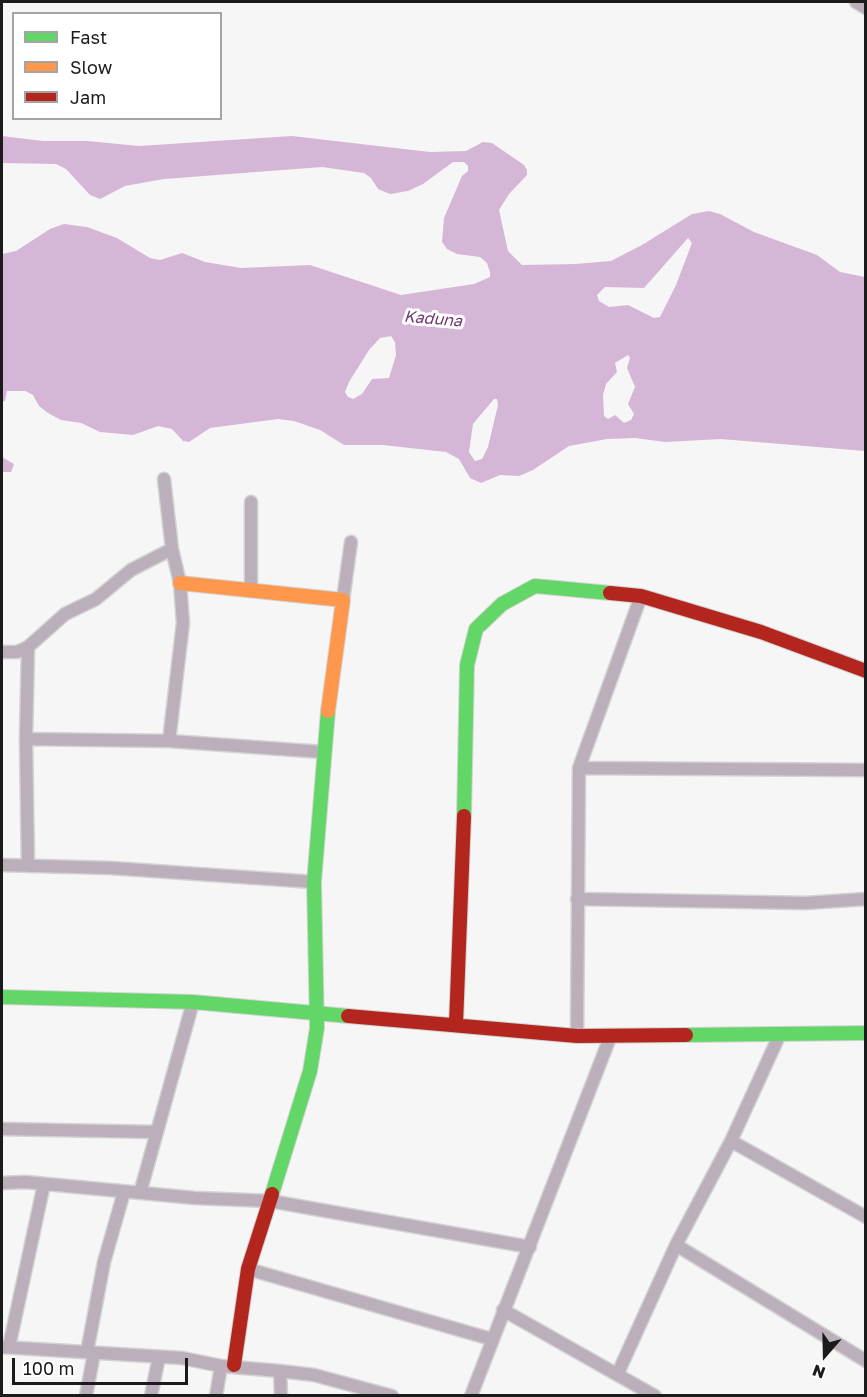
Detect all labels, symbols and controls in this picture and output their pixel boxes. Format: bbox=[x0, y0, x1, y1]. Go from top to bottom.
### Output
legend bbox=[12, 12, 222, 120]
text: Fast bbox=[70, 26, 107, 48]
text: Slow bbox=[70, 56, 112, 78]
text: Jam bbox=[70, 86, 106, 108]
water label: Kaduna bbox=[403, 307, 463, 331]
north arrow bbox=[795, 1325, 855, 1385]
scale bar bbox=[15, 1346, 190, 1384]
text: 100 m bbox=[23, 1357, 74, 1379]
text: N bbox=[810, 1360, 828, 1383]

